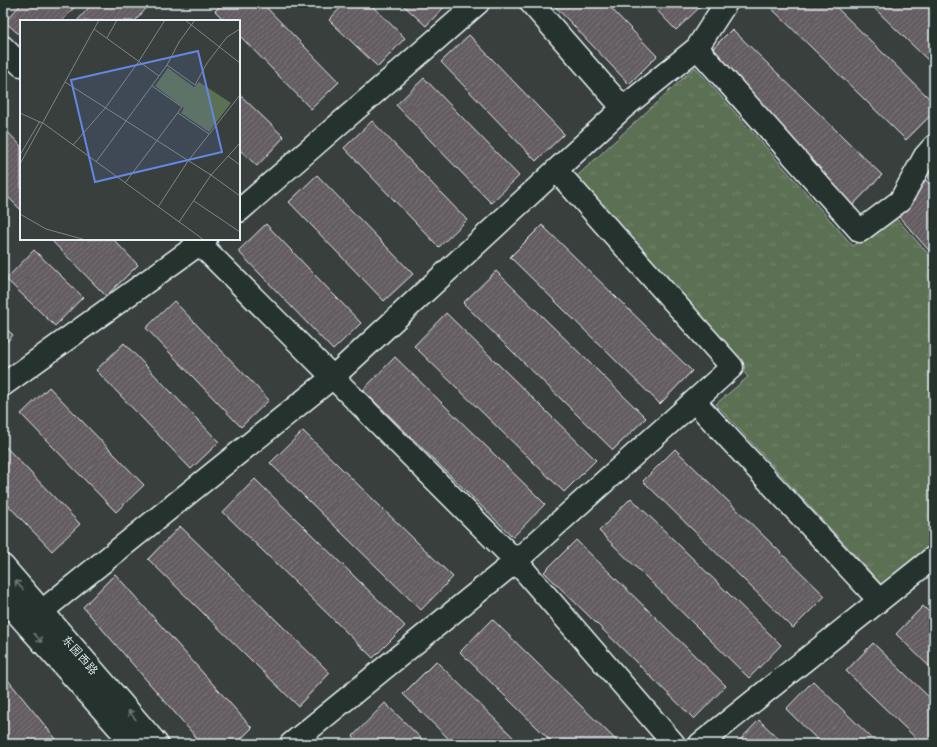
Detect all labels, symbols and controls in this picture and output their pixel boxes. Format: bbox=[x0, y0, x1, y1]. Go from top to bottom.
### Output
inset map bbox=[20, 20, 240, 240]
one-way arrow bbox=[15, 579, 24, 590]
street label: 东园西路 bbox=[57, 632, 102, 679]
one-way arrow bbox=[34, 633, 43, 643]
one-way arrow bbox=[127, 709, 136, 720]

